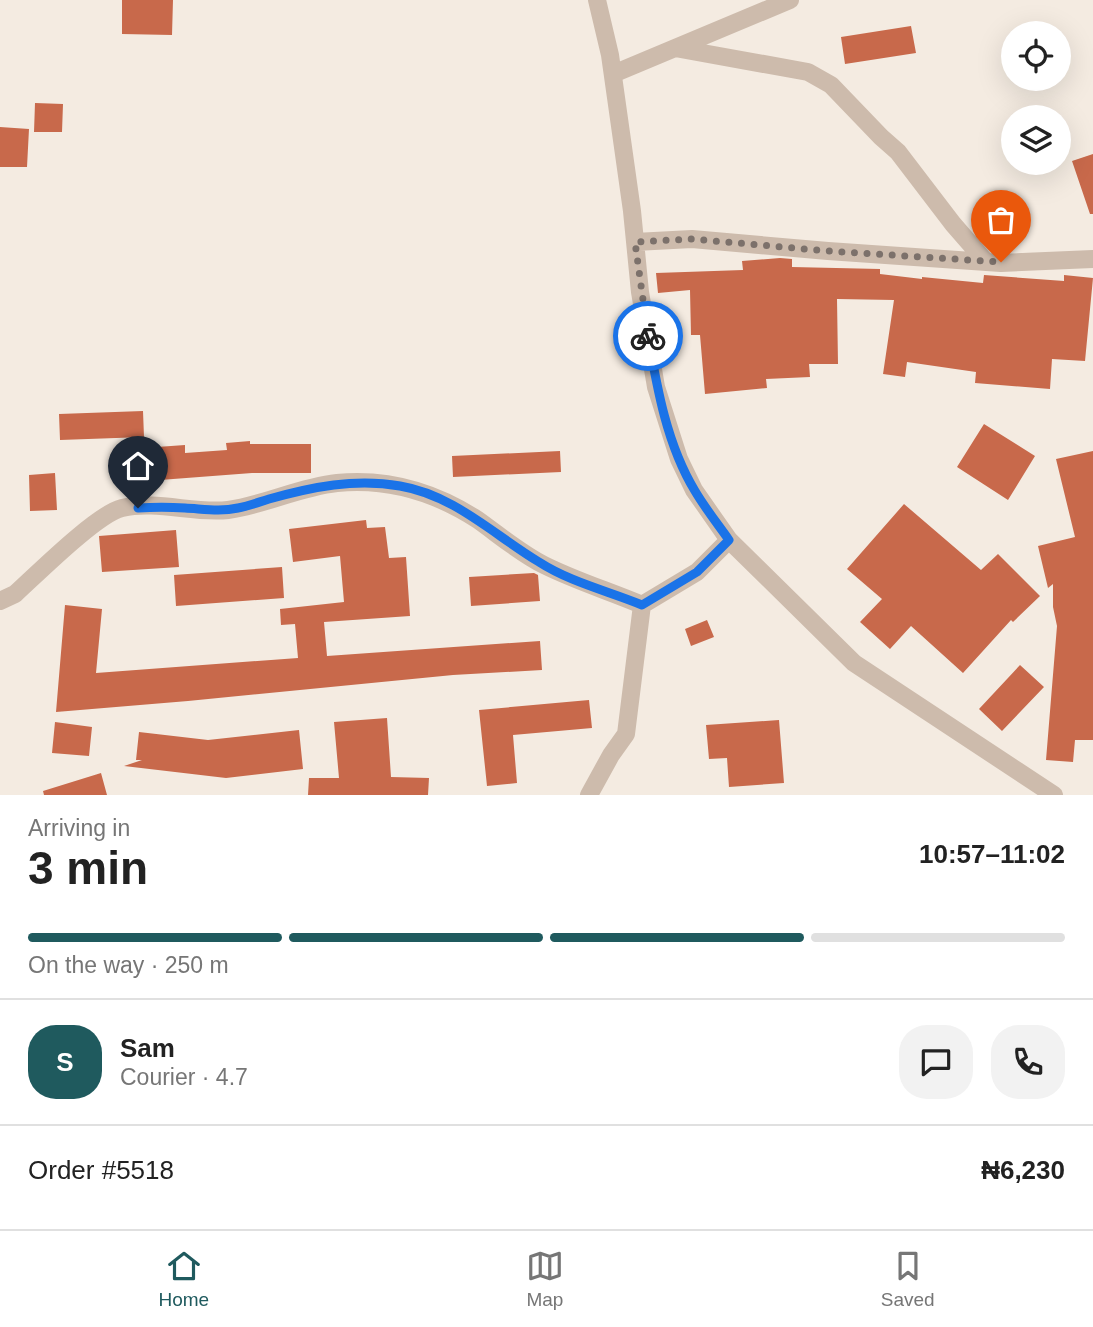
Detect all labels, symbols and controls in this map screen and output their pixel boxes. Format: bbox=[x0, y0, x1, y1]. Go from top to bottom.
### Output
map controls bbox=[1001, 21, 1071, 175]
button: locate bbox=[1001, 21, 1071, 91]
button: layers bbox=[1001, 105, 1071, 175]
pin bbox=[971, 190, 1031, 262]
icon: bag bbox=[982, 201, 1020, 239]
courier bbox=[613, 301, 683, 371]
icon: bike bbox=[629, 317, 667, 355]
pin bbox=[108, 436, 168, 508]
icon: home bbox=[119, 447, 157, 485]
text: Arriving in bbox=[28, 815, 130, 841]
text: 10:57–11:02 bbox=[919, 839, 1065, 869]
text: 3 min bbox=[28, 842, 148, 894]
text: On the way · 250 m bbox=[28, 952, 229, 978]
button: chat bbox=[899, 1025, 973, 1099]
button: phone bbox=[991, 1025, 1065, 1099]
text: Sam bbox=[120, 1033, 175, 1063]
text: S bbox=[56, 1047, 74, 1077]
text: Courier · 4.7 bbox=[120, 1064, 248, 1090]
text: Order #5518 bbox=[28, 1155, 174, 1185]
text: ₦6,230 bbox=[981, 1155, 1065, 1185]
tab: Home bbox=[158, 1247, 209, 1311]
tab: Map bbox=[526, 1247, 564, 1311]
tab: Saved bbox=[881, 1247, 935, 1311]

